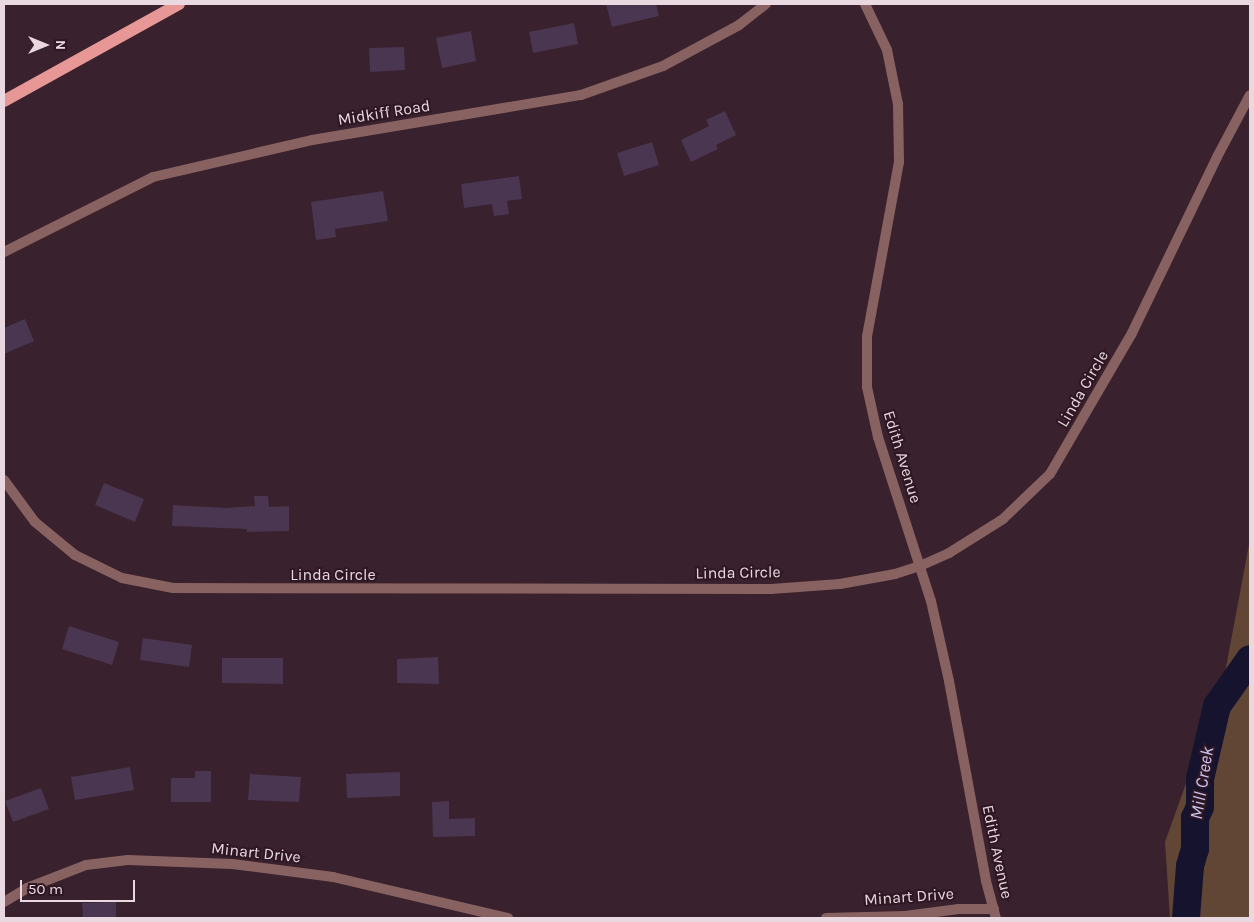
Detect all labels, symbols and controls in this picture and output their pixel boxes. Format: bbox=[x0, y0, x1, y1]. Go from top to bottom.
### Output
north arrow bbox=[20, 20, 70, 70]
text: N bbox=[52, 40, 69, 50]
street label: Midkiff Road bbox=[336, 96, 432, 130]
street label: Linda Circle bbox=[1053, 347, 1113, 431]
street label: Edith Avenue bbox=[879, 409, 925, 505]
street label: Linda Circle bbox=[695, 563, 781, 583]
street label: Linda Circle bbox=[290, 565, 376, 585]
water label: Mill Creek bbox=[1186, 745, 1218, 821]
street label: Edith Avenue bbox=[978, 803, 1016, 901]
street label: Minart Drive bbox=[210, 839, 302, 867]
scale bar bbox=[22, 870, 138, 902]
text: 50 m bbox=[28, 880, 63, 898]
street label: Minart Drive bbox=[864, 884, 954, 910]

